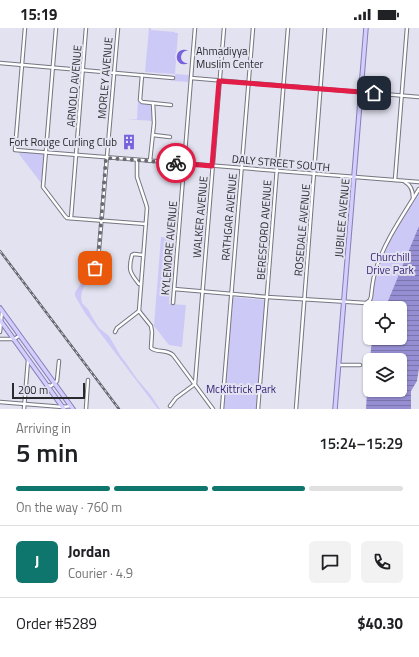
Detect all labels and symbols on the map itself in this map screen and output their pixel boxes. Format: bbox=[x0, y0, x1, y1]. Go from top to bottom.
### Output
street label: MORLEY AVENUE bbox=[93, 36, 117, 120]
place label: Ahmadiyya Muslim Center bbox=[196, 43, 263, 72]
street label: ARNOLD AVENUE bbox=[62, 44, 86, 128]
mosque icon: Ahmadiyya Muslim Center bbox=[175, 48, 193, 66]
pin bbox=[357, 76, 391, 110]
building icon: Fort Rouge Curling Club bbox=[120, 133, 138, 151]
place label: Fort Rouge Curling Club bbox=[9, 134, 117, 150]
courier bbox=[156, 143, 196, 183]
street label: DALY STREET SOUTH bbox=[231, 151, 331, 175]
street label: RATHGAR AVENUE bbox=[217, 173, 241, 261]
street label: WALKER AVENUE bbox=[188, 175, 212, 259]
street label: JUBILEE AVENUE bbox=[331, 178, 353, 258]
street label: BERESFORD AVENUE bbox=[253, 179, 275, 281]
street label: ROSEDALE AVENUE bbox=[290, 183, 314, 277]
street label: KYLEMORE AVENUE bbox=[157, 200, 181, 296]
park label: Churchill Drive Park bbox=[366, 249, 414, 278]
pin bbox=[78, 251, 112, 285]
scale bar bbox=[12, 381, 85, 400]
park label: McKittrick Park bbox=[206, 381, 277, 397]

